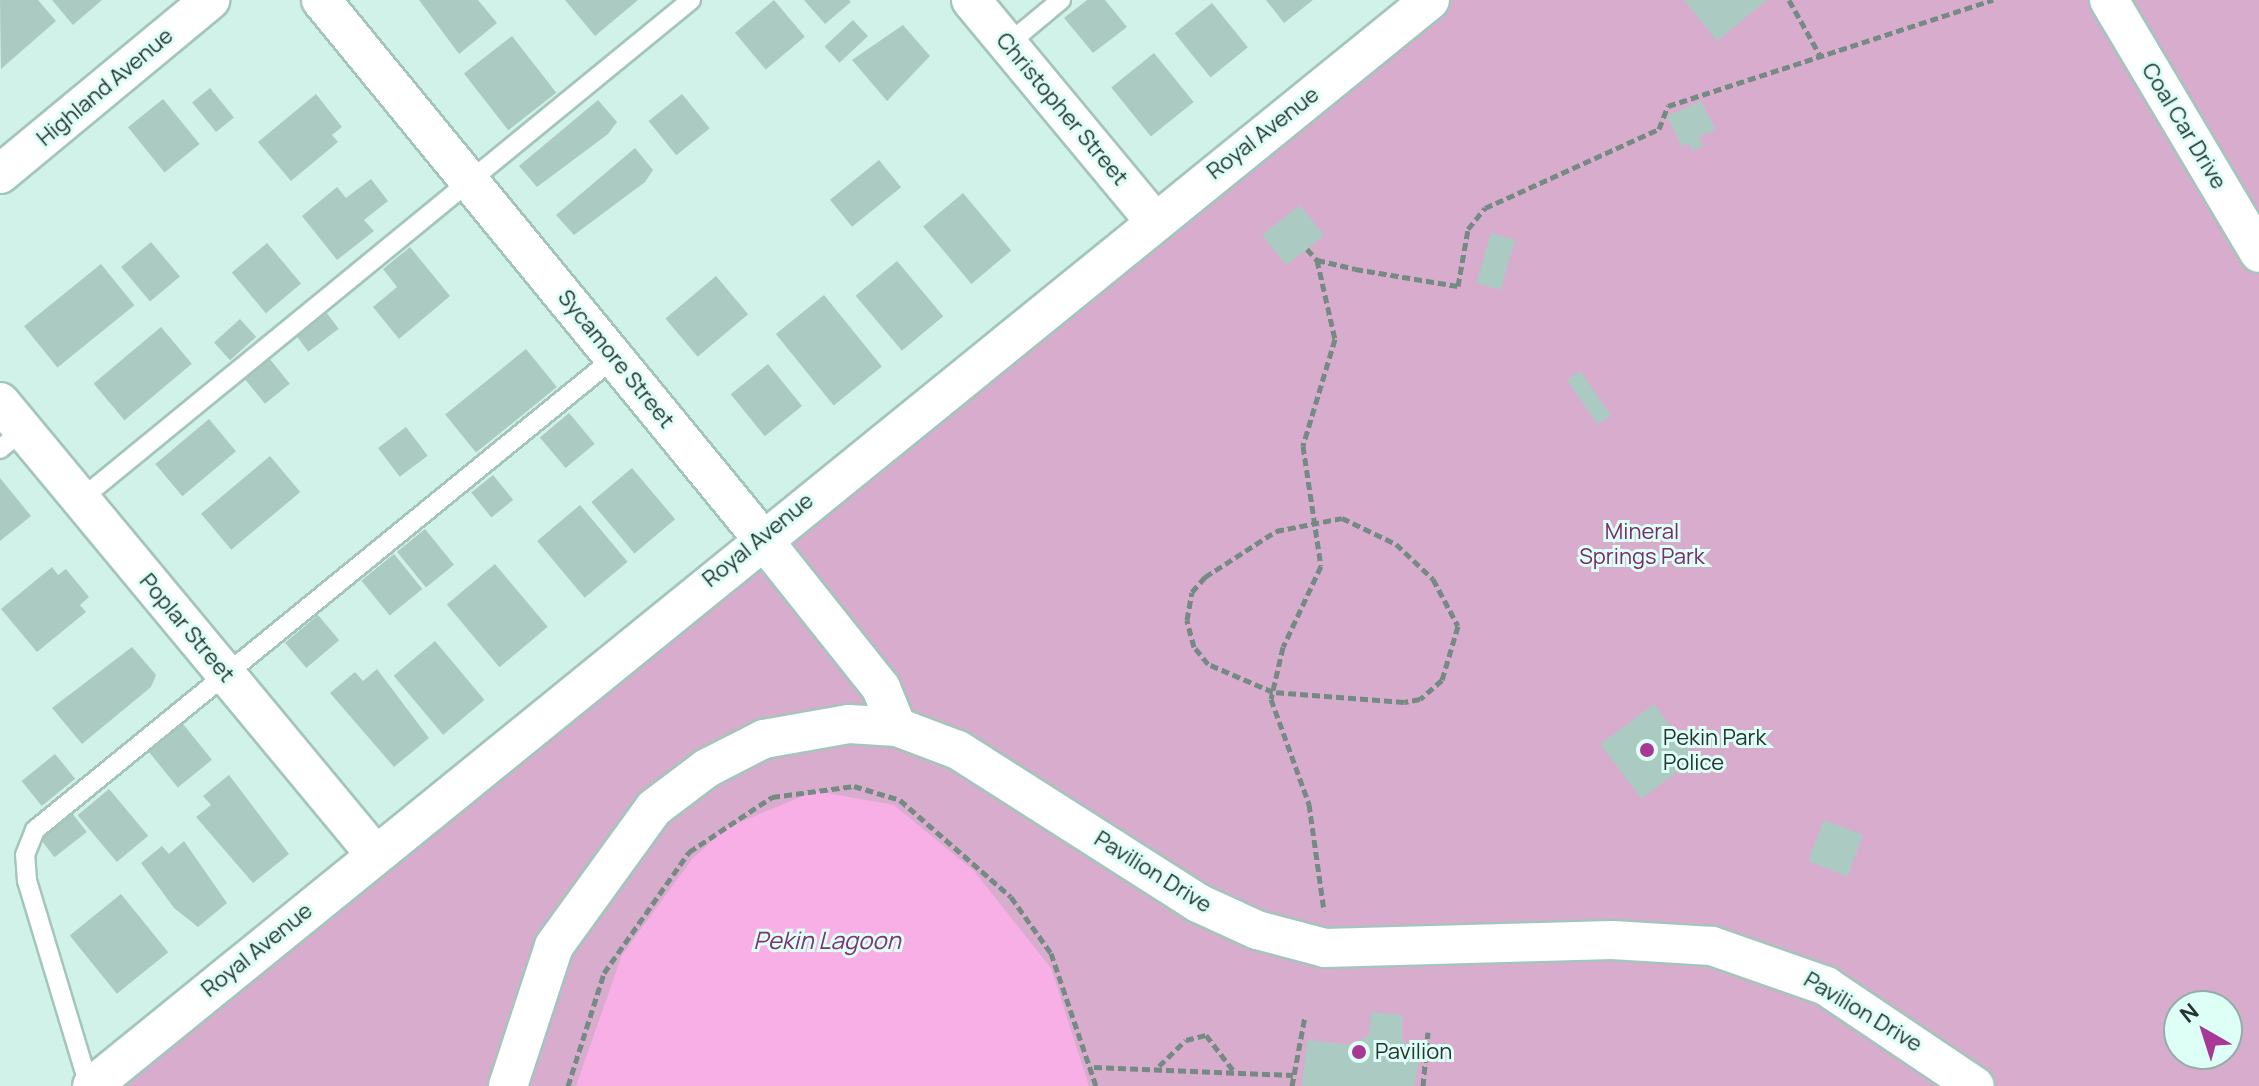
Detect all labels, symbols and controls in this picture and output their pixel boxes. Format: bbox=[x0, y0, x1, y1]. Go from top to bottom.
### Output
street label: Highland Avenue bbox=[32, 22, 178, 152]
street label: Christopher Street bbox=[991, 27, 1133, 191]
street label: Coal Car Drive bbox=[2136, 58, 2232, 194]
street label: Royal Avenue bbox=[1202, 81, 1324, 185]
street label: Sycamore Street bbox=[552, 285, 680, 433]
street label: Royal Avenue bbox=[697, 487, 819, 593]
park label: Mineral Springs Park bbox=[1579, 518, 1705, 570]
street label: Poplar Street bbox=[134, 568, 240, 688]
place label: Pekin Park Police bbox=[1663, 724, 1766, 776]
marker: Pekin Park Police bbox=[1638, 741, 1656, 759]
street label: Pavilion Drive bbox=[1090, 826, 1216, 918]
street label: Royal Avenue bbox=[196, 897, 318, 1003]
water label: Pekin Lagoon bbox=[753, 926, 901, 954]
street label: Pavilion Drive bbox=[1799, 966, 1927, 1058]
north arrow bbox=[2163, 990, 2243, 1070]
text: N bbox=[2174, 996, 2205, 1030]
place label: Pavilion bbox=[1375, 1039, 1452, 1065]
marker: Pavilion bbox=[1350, 1043, 1368, 1061]

